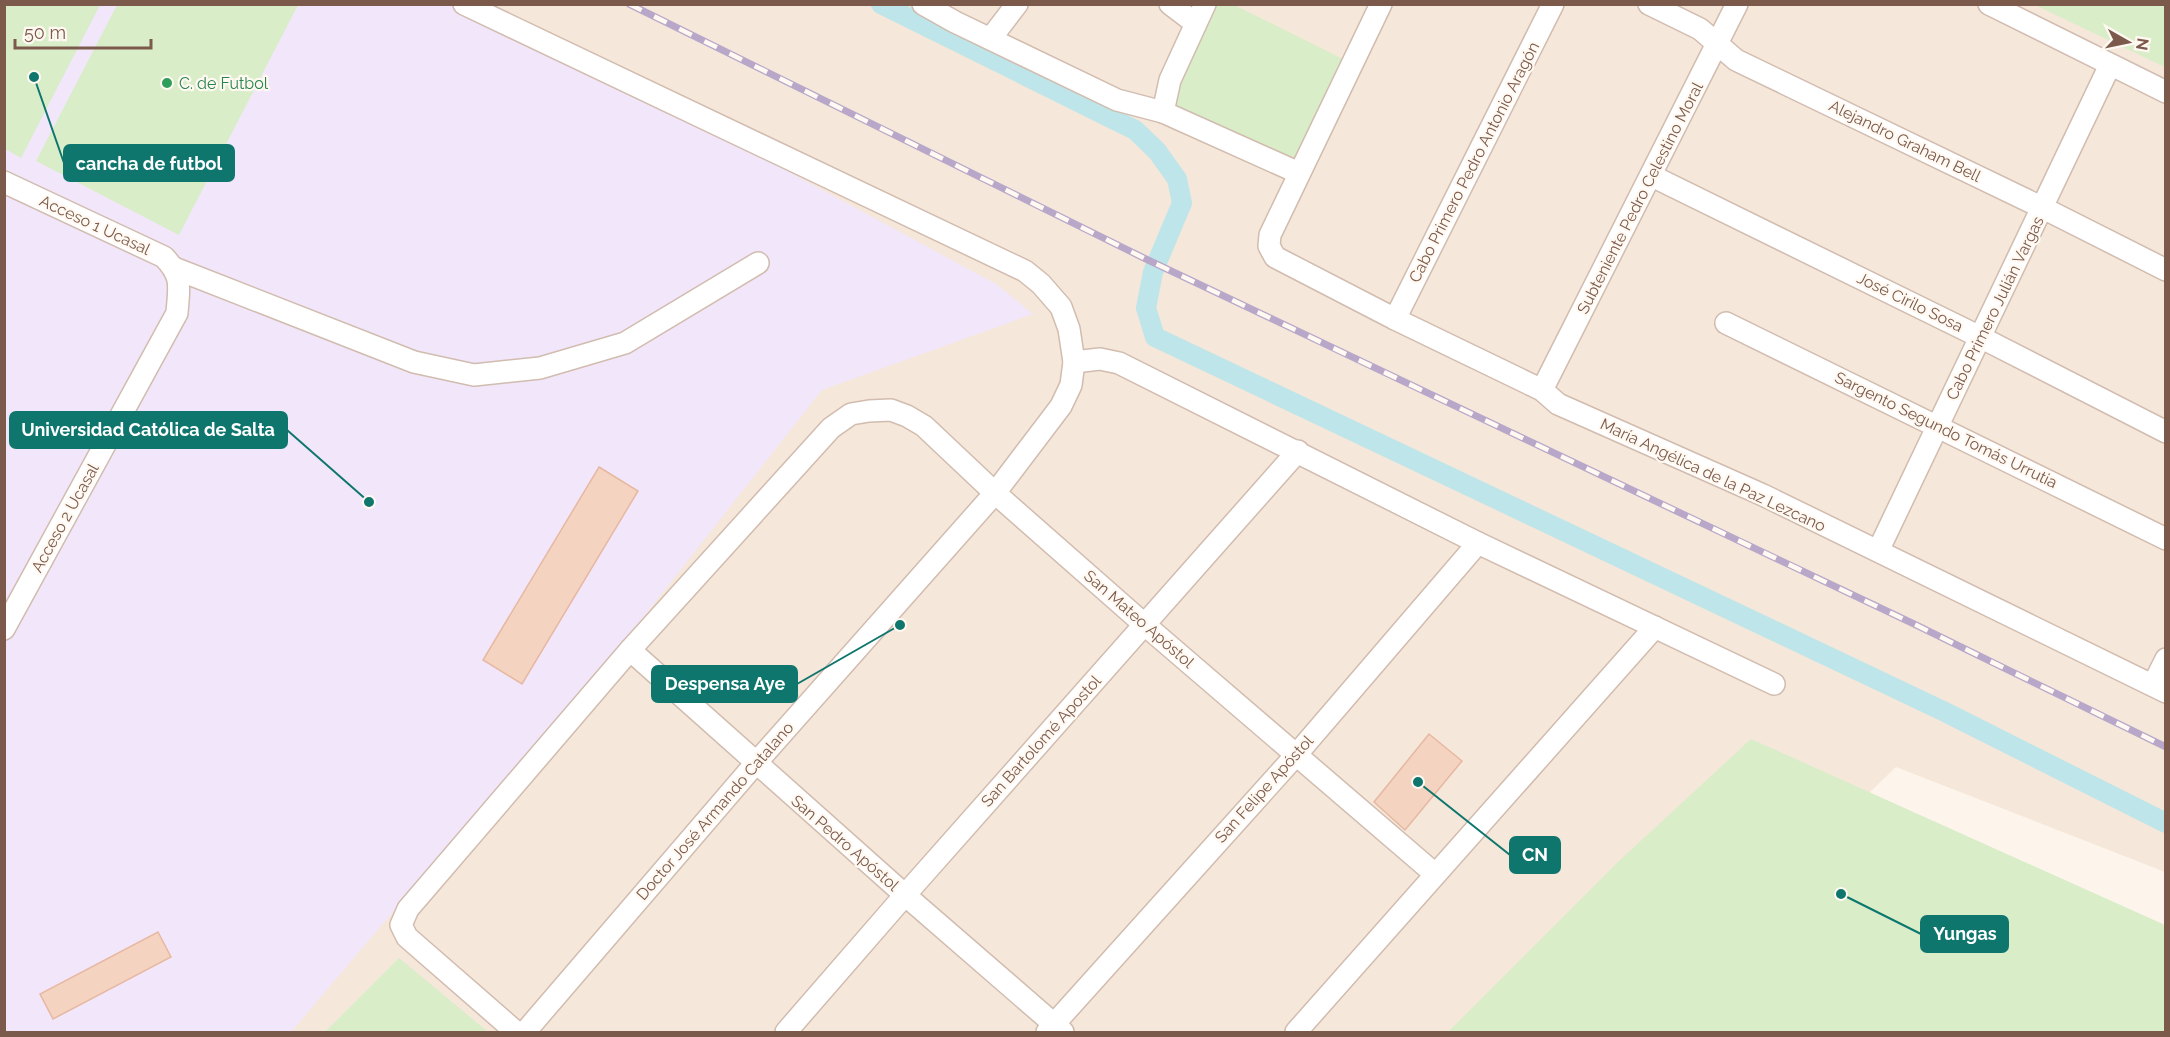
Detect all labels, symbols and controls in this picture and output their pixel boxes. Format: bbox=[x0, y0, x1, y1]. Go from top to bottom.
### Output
scale bar bbox=[15, 12, 152, 50]
north arrow bbox=[2098, 12, 2158, 72]
text: 50 m bbox=[24, 22, 66, 43]
text: N bbox=[2132, 37, 2153, 52]
street label: Cabo Primero Pedro Antonio Aragón bbox=[1405, 39, 1543, 285]
place label: C. de Futbol bbox=[179, 74, 269, 93]
marker: C. de Futbol bbox=[160, 76, 174, 90]
street label: Subteniente Pedro Celestino Moral bbox=[1573, 78, 1707, 317]
street label: Alejandro Graham Bell bbox=[1826, 96, 1985, 186]
callout: cancha de futbol bbox=[64, 145, 234, 181]
text: cancha de futbol bbox=[76, 153, 223, 174]
street label: Acceso 1 Ucasal bbox=[37, 191, 154, 259]
street label: Cabo Primero Julián Vargas bbox=[1942, 213, 2048, 403]
street label: José Cirilo Sosa bbox=[1854, 268, 1966, 336]
street label: Sargento Segundo Tomás Urrutia bbox=[1832, 368, 2060, 492]
callout: Universidad Católica de Salta bbox=[10, 412, 287, 448]
street label: María Angélica de la Paz Lezcano bbox=[1597, 414, 1829, 536]
text: Universidad Católica de Salta bbox=[21, 419, 275, 440]
street label: Acceso 2 Ucasal bbox=[27, 460, 103, 576]
street label: San Mateo Apóstol bbox=[1080, 566, 1198, 672]
callout: Despensa Aye bbox=[652, 666, 797, 702]
street label: San Bartolomé Apostol bbox=[977, 671, 1105, 811]
text: Despensa Aye bbox=[665, 673, 785, 694]
street label: Doctor José Armando Catalano bbox=[633, 718, 797, 904]
street label: San Felipe Apóstol bbox=[1211, 731, 1318, 847]
street label: San Pedro Apóstol bbox=[787, 791, 903, 895]
callout: CN bbox=[1510, 837, 1560, 873]
text: CN bbox=[1522, 844, 1548, 865]
callout: Yungas bbox=[1921, 916, 2008, 952]
text: Yungas bbox=[1933, 923, 1997, 944]

